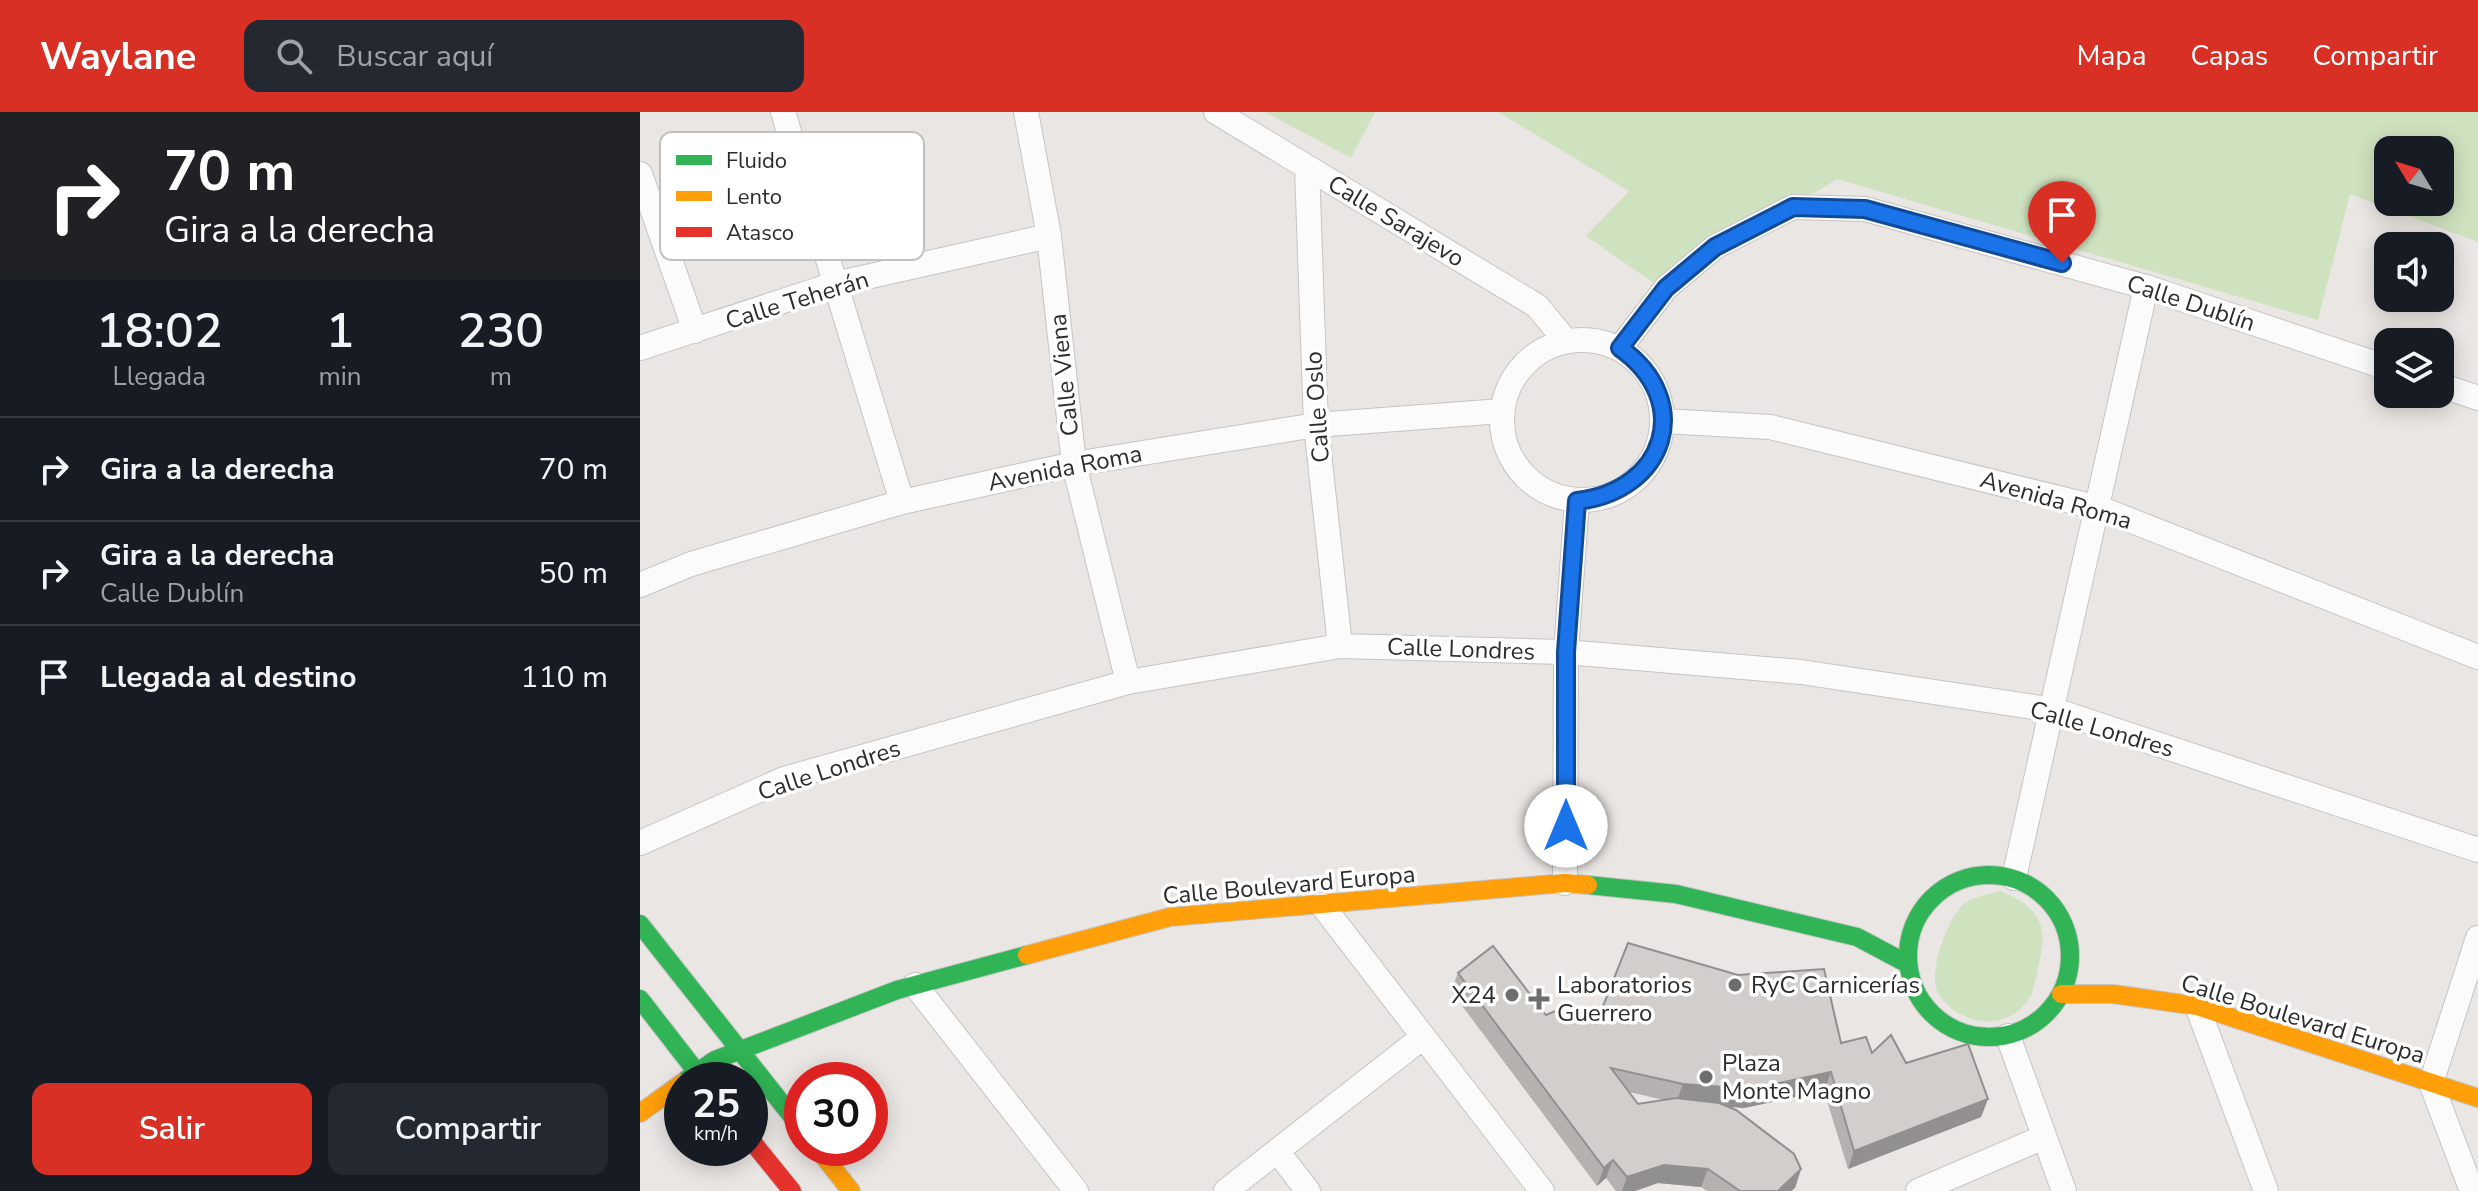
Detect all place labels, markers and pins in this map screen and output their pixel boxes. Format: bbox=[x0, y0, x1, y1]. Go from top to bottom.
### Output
pin bbox=[2028, 181, 2096, 263]
place label: Laboratorios Guerrero bbox=[1557, 969, 1692, 1029]
place label: RyC Carnicerías bbox=[1751, 969, 1920, 1001]
marker: RyC Carnicerías bbox=[1726, 976, 1744, 994]
place label: X24 bbox=[1452, 979, 1496, 1011]
marker: X24 bbox=[1503, 986, 1521, 1004]
marker: Laboratorios Guerrero bbox=[1528, 988, 1550, 1010]
place label: Plaza Monte Magno bbox=[1722, 1047, 1871, 1107]
marker: Plaza Monte Magno bbox=[1697, 1068, 1715, 1086]

